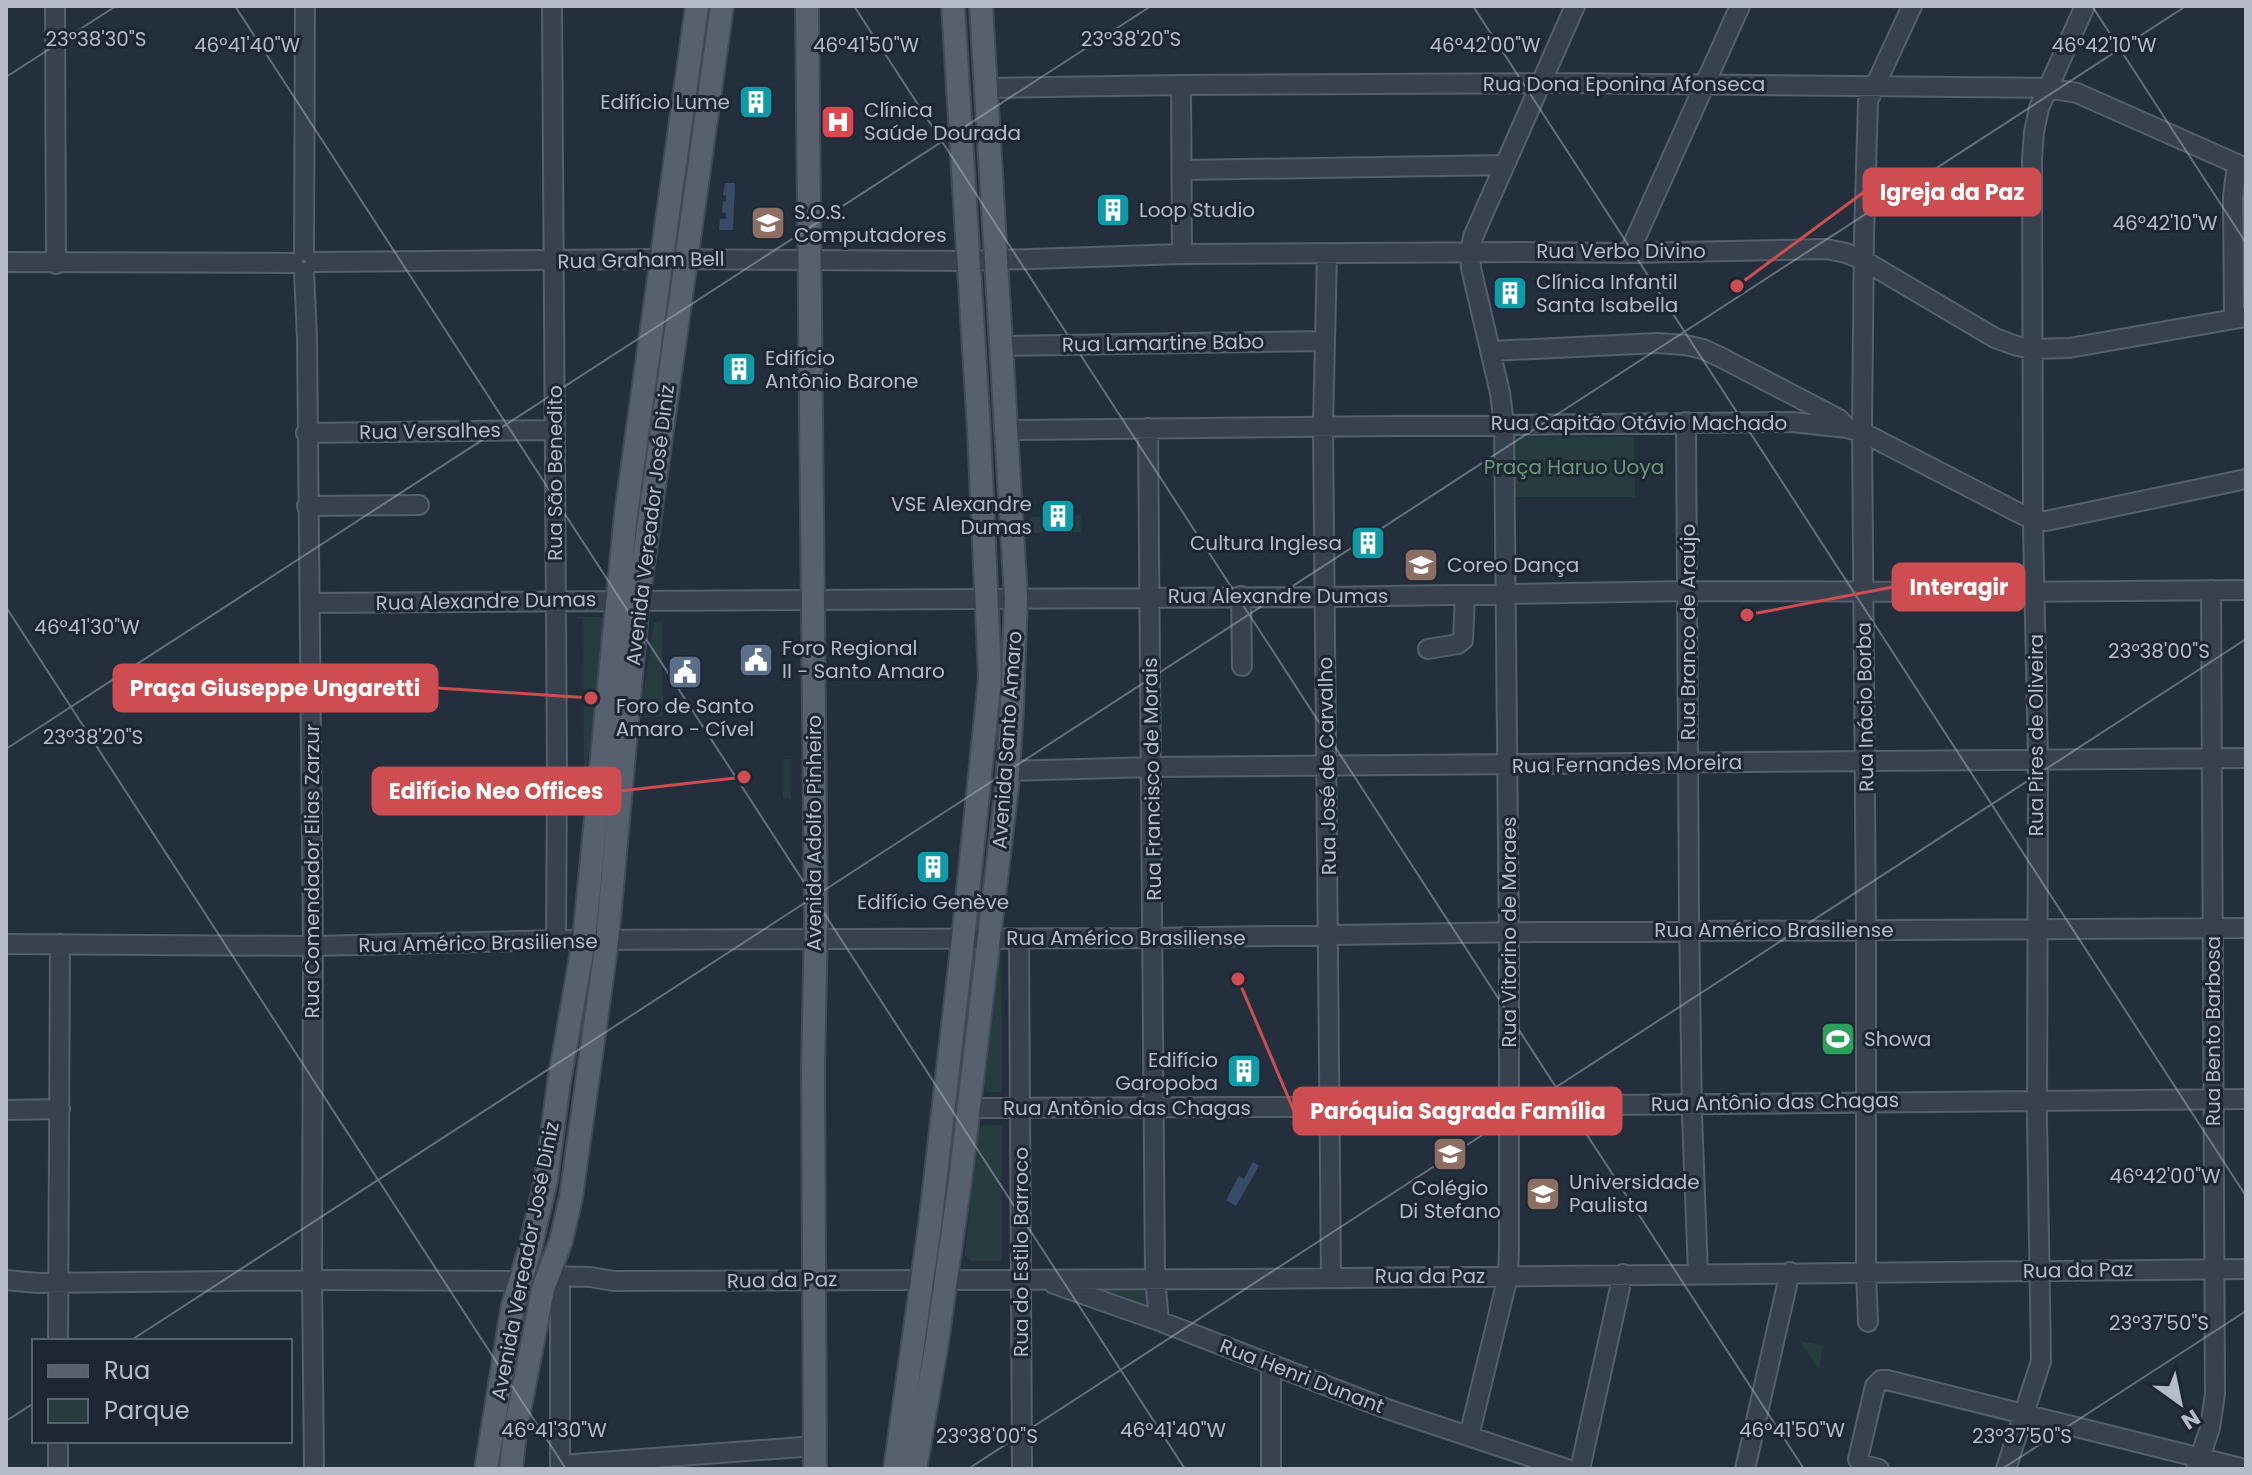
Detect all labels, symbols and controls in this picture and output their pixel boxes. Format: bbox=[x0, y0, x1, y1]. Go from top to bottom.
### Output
text: 23°38'30"S bbox=[46, 25, 146, 53]
text: 23°38'20"S bbox=[1081, 25, 1181, 53]
text: 46°41'40"W bbox=[194, 31, 301, 59]
text: 46°41'50"W bbox=[813, 31, 920, 59]
text: 46°42'00"W bbox=[1429, 31, 1541, 59]
text: 46°42'10"W bbox=[2051, 31, 2157, 59]
street label: Rua Dona Eponina Afonseca bbox=[1483, 70, 1765, 98]
building icon: Edifício Lume bbox=[737, 83, 775, 121]
place label: Edifício Lume bbox=[600, 88, 730, 116]
place label: Clínica Saúde Dourada bbox=[864, 96, 1021, 147]
hospital icon: Clínica Saúde Dourada bbox=[819, 103, 857, 141]
callout: Igreja da Paz bbox=[1864, 169, 2040, 215]
text: Igreja da Paz bbox=[1880, 177, 2024, 208]
building icon: Loop Studio bbox=[1094, 191, 1132, 229]
place label: Loop Studio bbox=[1139, 196, 1255, 224]
place label: S.O.S. Computadores bbox=[794, 198, 947, 249]
school or university icon: S.O.S. Computadores bbox=[749, 204, 787, 242]
text: 46°42'10"W bbox=[2112, 209, 2218, 237]
street label: Rua Verbo Divino bbox=[1536, 237, 1706, 265]
street label: Rua Graham Bell bbox=[557, 245, 725, 275]
place label: Clínica Infantil Santa Isabella bbox=[1536, 268, 1678, 319]
building icon: Clínica Infantil Santa Isabella bbox=[1491, 274, 1529, 312]
street label: Rua Lamartine Babo bbox=[1062, 327, 1264, 359]
place label: Edifício Antônio Barone bbox=[765, 344, 918, 395]
building icon: Edifício Antônio Barone bbox=[720, 350, 758, 388]
street label: Avenida Vereador José Diniz bbox=[619, 383, 681, 667]
street label: Rua São Benedito bbox=[541, 385, 569, 561]
street label: Rua Capitão Otávio Machado bbox=[1491, 409, 1787, 437]
street label: Rua Versalhes bbox=[359, 416, 501, 446]
park label: Praça Haruo Uoya bbox=[1484, 453, 1664, 481]
place label: VSE Alexandre Dumas bbox=[891, 490, 1032, 541]
building icon: VSE Alexandre Dumas bbox=[1039, 497, 1077, 535]
building icon: Cultura Inglesa bbox=[1349, 524, 1387, 562]
street label: Rua Branco de Araújo bbox=[1674, 524, 1702, 740]
place label: Cultura Inglesa bbox=[1190, 529, 1342, 557]
school or university icon: Coreo Dança bbox=[1402, 546, 1440, 584]
place label: Coreo Dança bbox=[1447, 551, 1579, 579]
callout: Interagir bbox=[1893, 564, 2024, 610]
text: Interagir bbox=[1909, 572, 2009, 603]
street label: Rua Alexandre Dumas bbox=[1168, 582, 1388, 610]
street label: Rua Alexandre Dumas bbox=[375, 585, 597, 617]
text: 46°41'30"W bbox=[34, 613, 140, 641]
street label: Rua Inácio Borba bbox=[1850, 622, 1880, 792]
street label: Avenida Santo Amaro bbox=[985, 630, 1029, 850]
place label: Foro Regional II - Santo Amaro bbox=[782, 634, 945, 685]
street label: Rua Pires de Oliveira bbox=[2022, 634, 2050, 836]
text: 23°38'00"S bbox=[2108, 637, 2210, 665]
public building icon: Foro Regional II - Santo Amaro bbox=[737, 641, 775, 679]
public building icon: Foro de Santo Amaro - Cível bbox=[666, 653, 704, 691]
street label: Rua Francisco de Morais bbox=[1136, 657, 1168, 901]
street label: Rua José de Carvalho bbox=[1311, 657, 1343, 875]
callout: Praça Giuseppe Ungaretti bbox=[114, 665, 437, 711]
text: Praça Giuseppe Ungaretti bbox=[130, 673, 420, 704]
place label: Foro de Santo Amaro - Cível bbox=[616, 692, 754, 743]
street label: Avenida Adolfo Pinheiro bbox=[800, 715, 828, 951]
text: 23°38'20"S bbox=[43, 723, 143, 751]
street label: Rua Comendador Elias Zarzur bbox=[298, 724, 326, 1018]
street label: Rua Fernandes Moreira bbox=[1512, 748, 1742, 780]
callout: Edifício Neo Offices bbox=[373, 768, 620, 814]
text: Edifício Neo Offices bbox=[389, 776, 603, 807]
street label: Rua Vitorino de Moraes bbox=[1495, 817, 1523, 1047]
building icon: Edifício Genève bbox=[914, 848, 952, 886]
place label: Edifício Genève bbox=[857, 888, 1009, 916]
street label: Rua Américo Brasiliense bbox=[1654, 916, 1894, 944]
street label: Rua Américo Brasiliense bbox=[1006, 924, 1246, 952]
street label: Rua Américo Brasiliense bbox=[358, 927, 598, 959]
street label: Rua Bento Barbosa bbox=[2199, 936, 2227, 1126]
sports icon: Showa bbox=[1819, 1020, 1857, 1058]
place label: Showa bbox=[1864, 1025, 1931, 1053]
place label: Edifício Garopoba bbox=[1115, 1046, 1218, 1097]
building icon: Edifício Garopoba bbox=[1225, 1052, 1263, 1090]
street label: Rua Antônio das Chagas bbox=[1651, 1086, 1899, 1118]
callout: Paróquia Sagrada Família bbox=[1294, 1088, 1621, 1134]
street label: Rua Antônio das Chagas bbox=[1003, 1094, 1251, 1122]
text: Paróquia Sagrada Família bbox=[1310, 1096, 1606, 1127]
street label: Avenida Vereador José Diniz bbox=[484, 1119, 566, 1403]
school or university icon: Colégio Di Stefano bbox=[1431, 1135, 1469, 1173]
street label: Rua do Estilo Barroco bbox=[1007, 1147, 1035, 1357]
text: 46°42'00"W bbox=[2109, 1162, 2221, 1190]
place label: Universidade Paulista bbox=[1569, 1168, 1700, 1219]
place label: Colégio Di Stefano bbox=[1399, 1174, 1501, 1225]
school or university icon: Universidade Paulista bbox=[1524, 1175, 1562, 1213]
street label: Rua da Paz bbox=[2023, 1255, 2133, 1285]
street label: Rua da Paz bbox=[1375, 1262, 1485, 1290]
street label: Rua da Paz bbox=[727, 1265, 837, 1295]
text: 23°37'50"S bbox=[2109, 1309, 2209, 1337]
street label: Rua Henri Dunant bbox=[1216, 1332, 1388, 1420]
legend bbox=[32, 1339, 292, 1443]
text: Rua bbox=[104, 1354, 150, 1387]
north arrow bbox=[2140, 1363, 2220, 1443]
text: Parque bbox=[104, 1394, 190, 1427]
text: N bbox=[2175, 1402, 2206, 1437]
text: 46°41'30"W bbox=[501, 1416, 607, 1444]
text: 46°41'40"W bbox=[1120, 1416, 1227, 1444]
text: 46°41'50"W bbox=[1739, 1416, 1846, 1444]
text: 23°38'00"S bbox=[936, 1422, 1038, 1450]
text: 23°37'50"S bbox=[1972, 1422, 2072, 1450]

